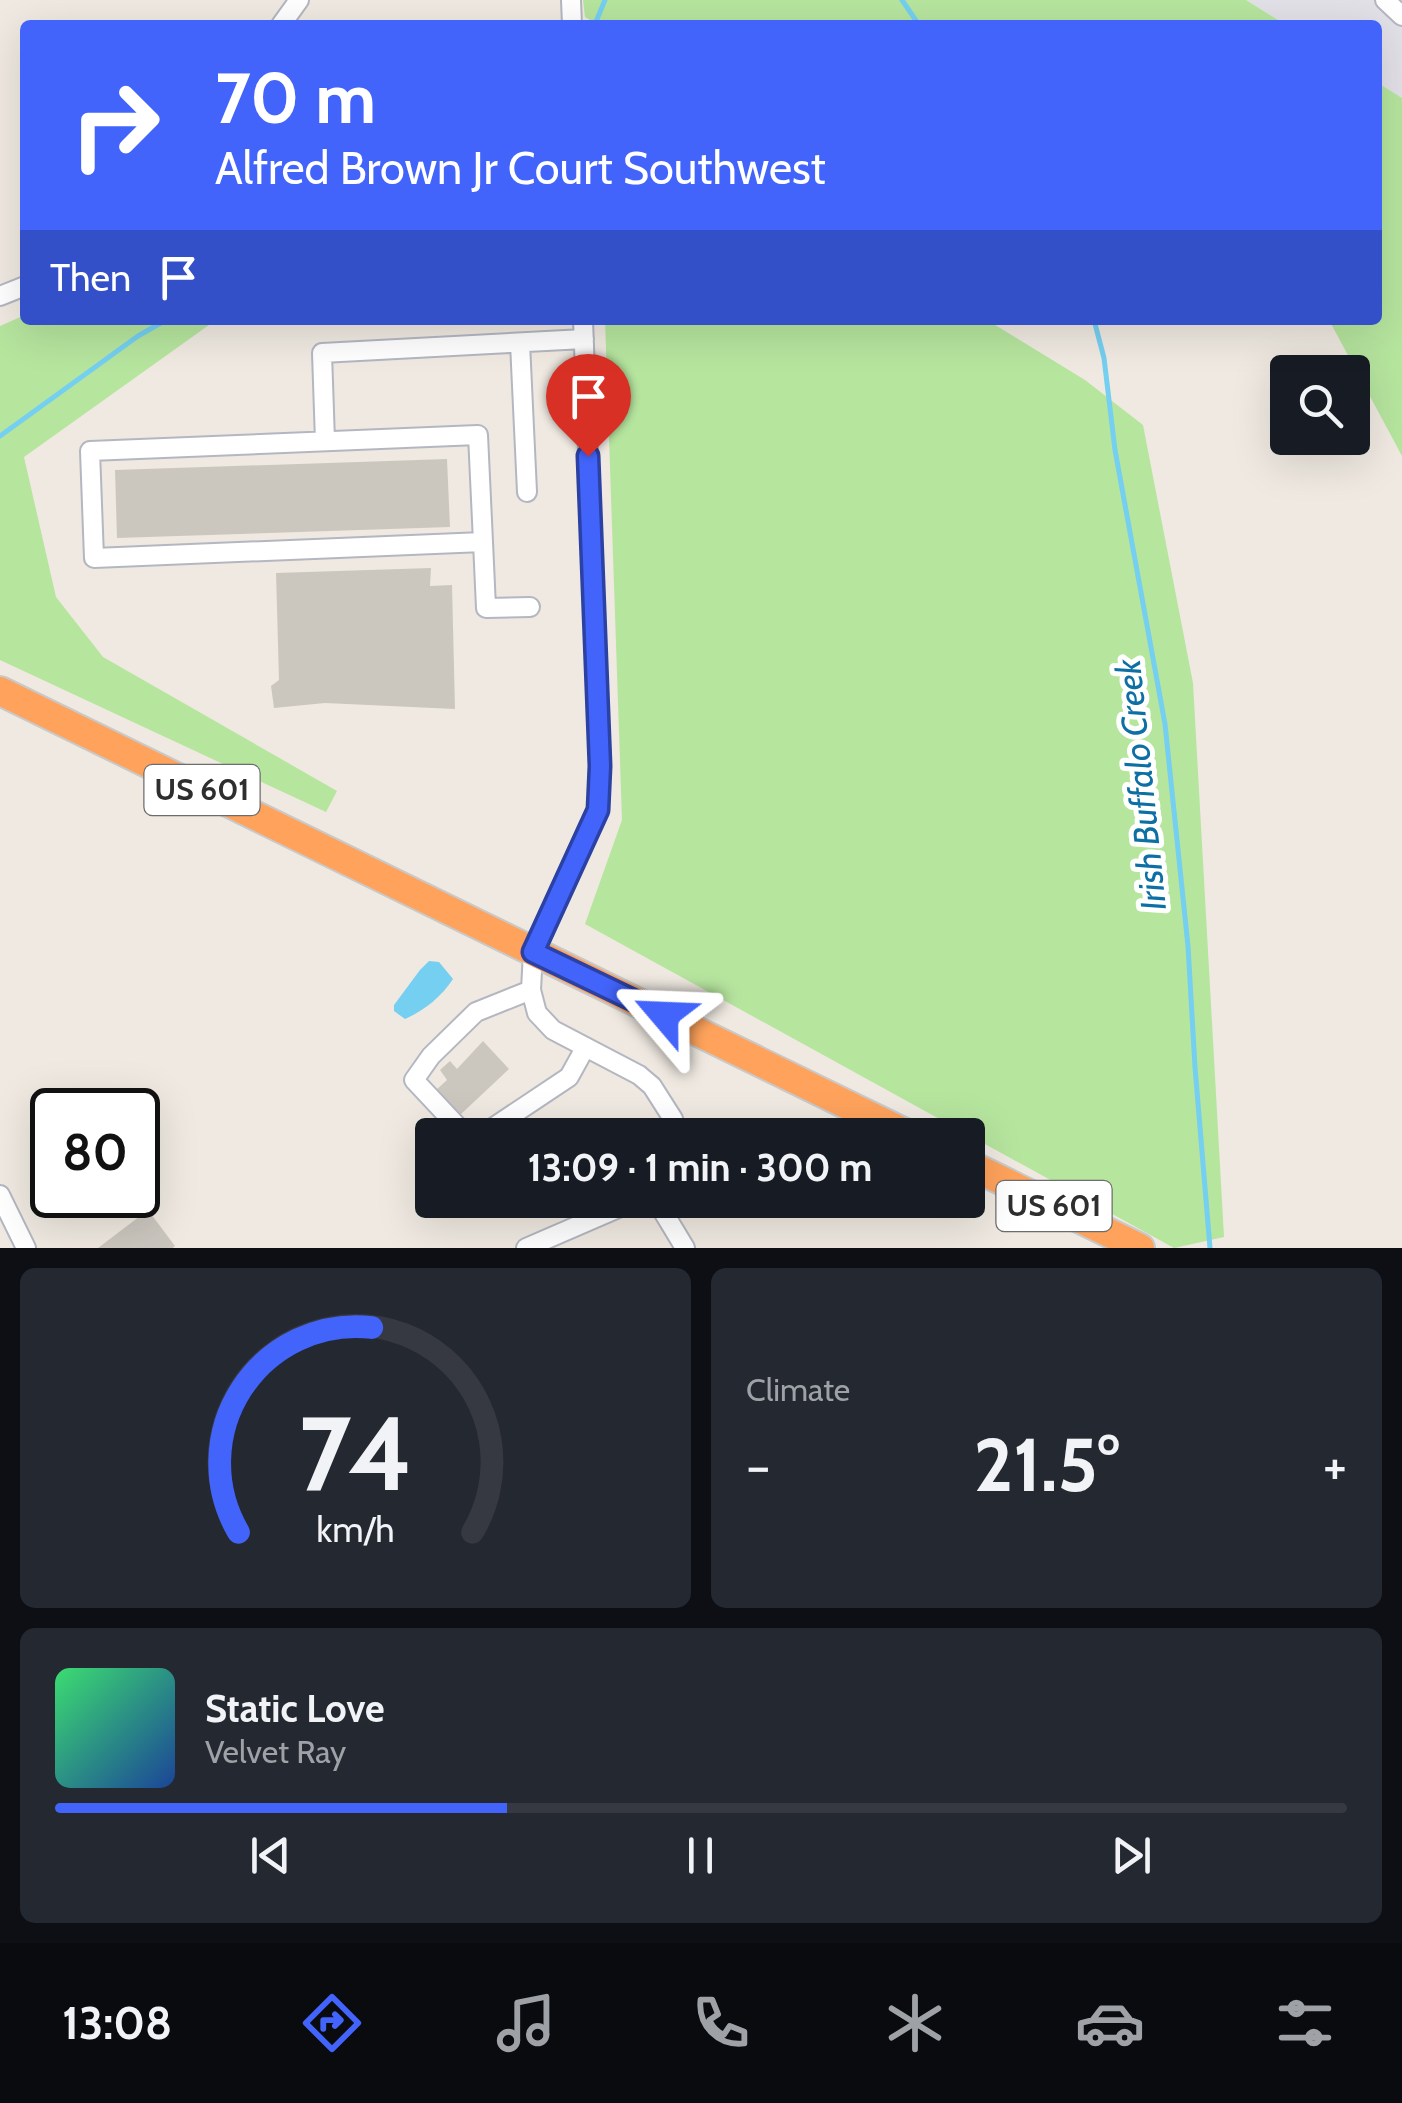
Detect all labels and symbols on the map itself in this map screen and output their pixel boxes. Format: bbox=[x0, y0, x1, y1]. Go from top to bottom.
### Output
pin bbox=[546, 354, 631, 457]
water label: Irish Buffalo Creek bbox=[1106, 656, 1175, 913]
road number: US 601 bbox=[144, 765, 260, 815]
position arrow bbox=[612, 963, 716, 1067]
speed limit sign: 80 bbox=[30, 1088, 160, 1218]
road number: US 601 bbox=[996, 1181, 1112, 1231]

